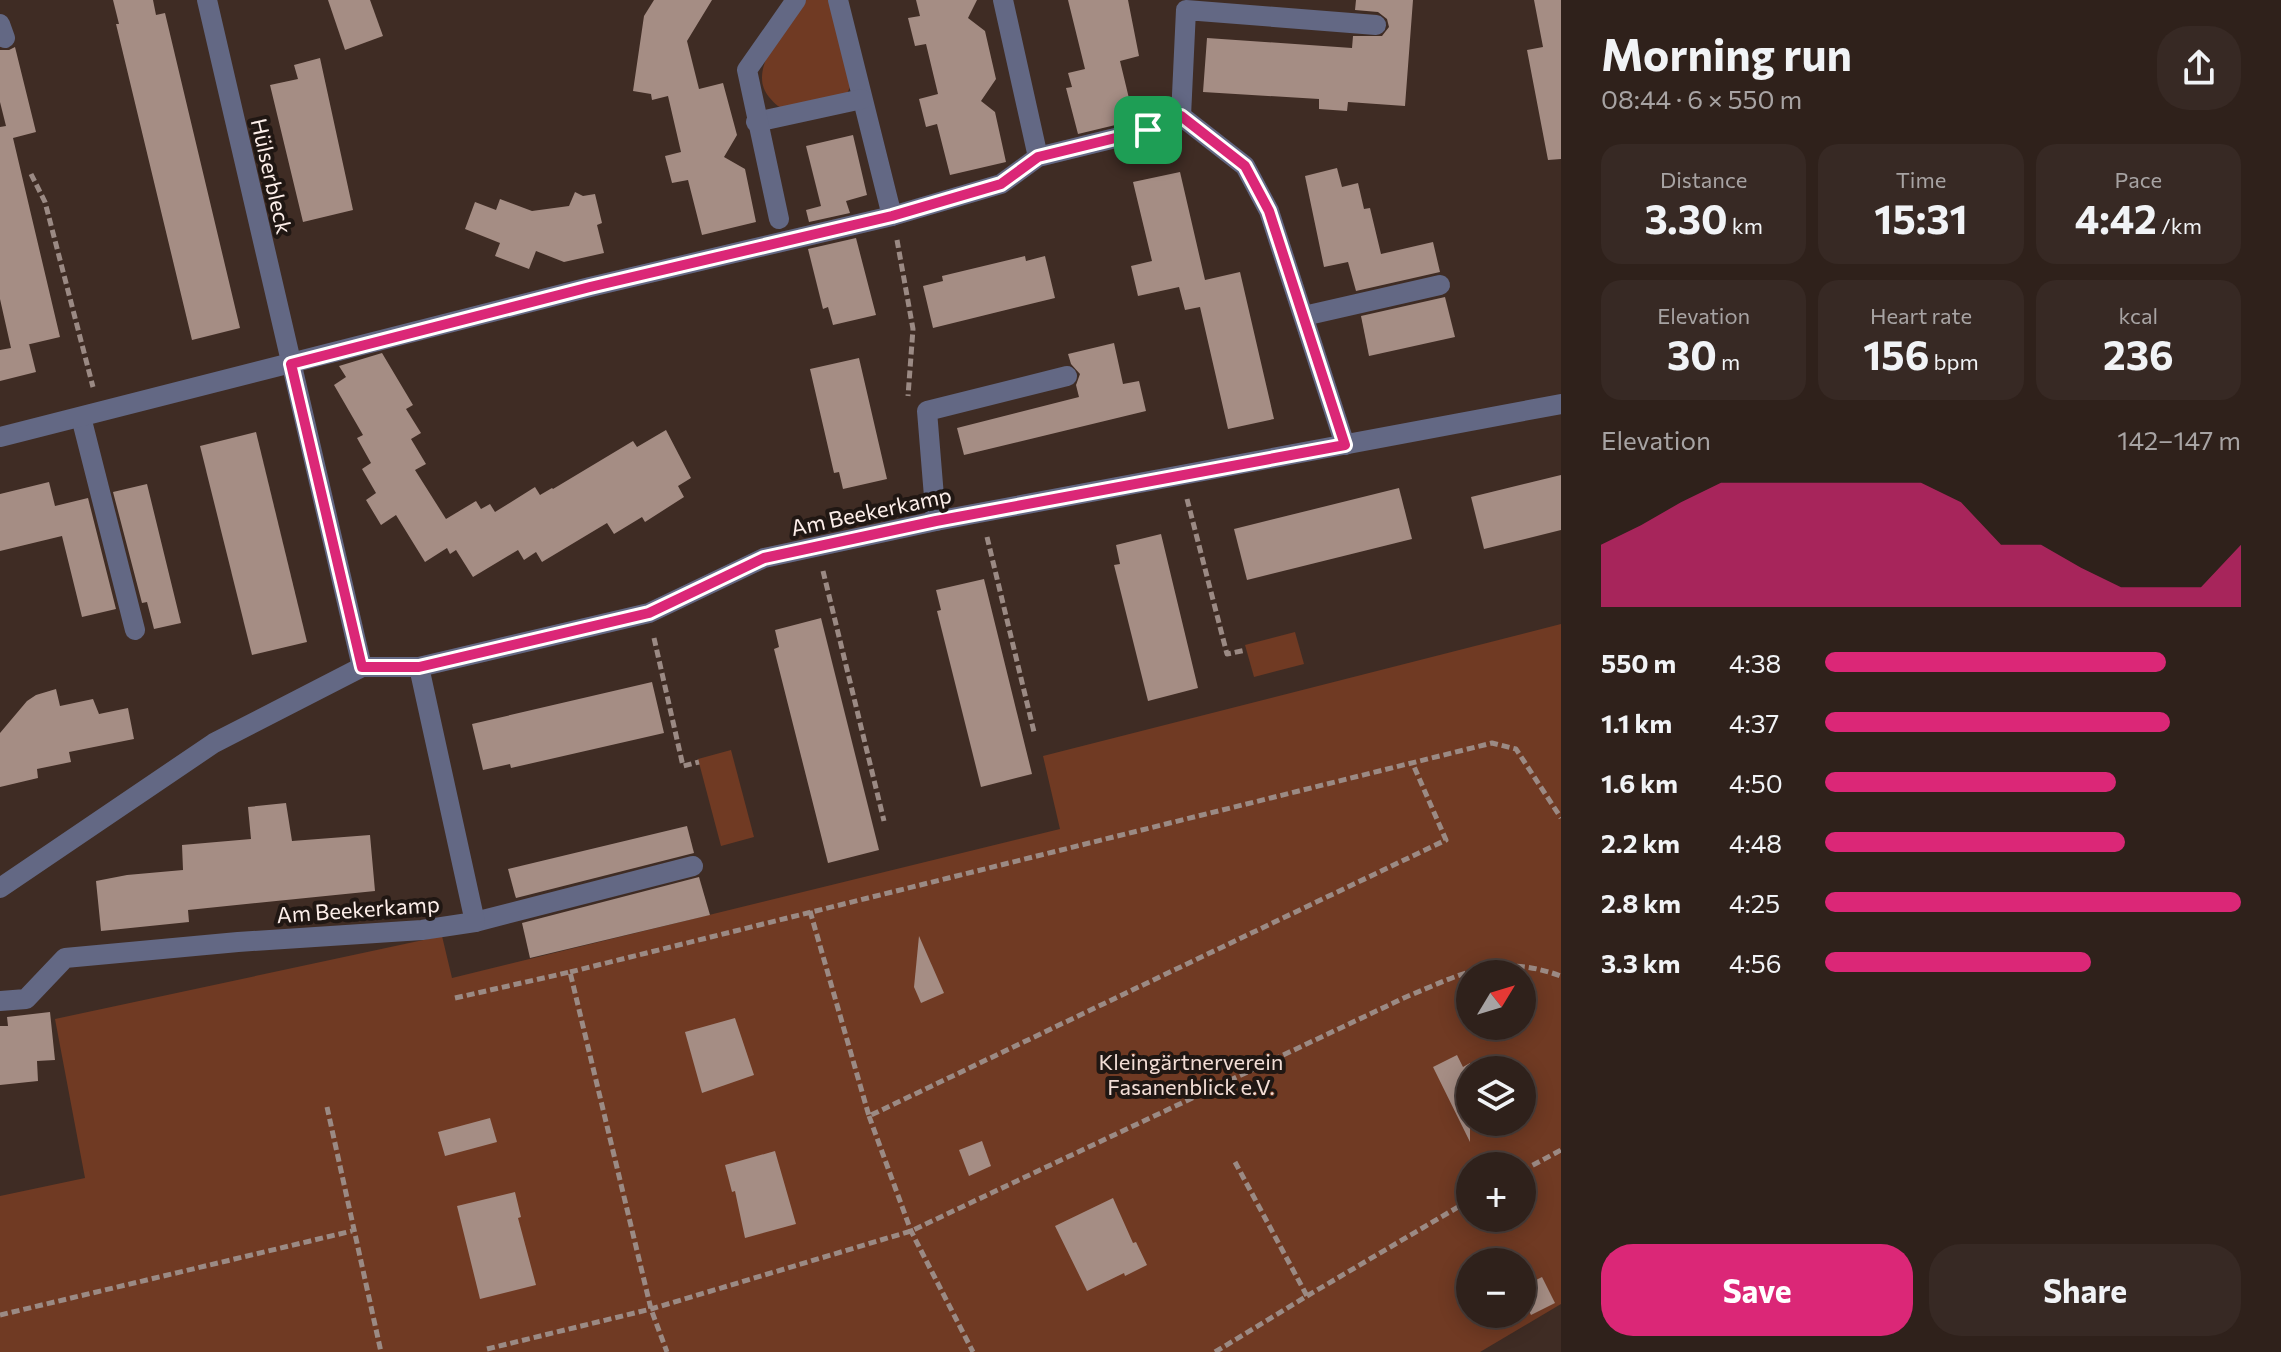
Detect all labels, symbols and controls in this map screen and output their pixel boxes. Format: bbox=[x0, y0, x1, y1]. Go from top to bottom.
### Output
text: Morning run bbox=[1601, 26, 1852, 80]
button: share bbox=[2157, 26, 2241, 110]
text: 08:44 · 6 × 550 m bbox=[1601, 83, 1802, 114]
pin bbox=[1114, 96, 1182, 164]
icon: arrive bbox=[1126, 108, 1170, 152]
street label: Hülserbleck bbox=[246, 116, 298, 236]
text: Distance bbox=[1660, 166, 1747, 193]
text: Time bbox=[1896, 166, 1946, 193]
text: Pace bbox=[2114, 166, 2162, 193]
text: 3.30 bbox=[1644, 193, 1728, 242]
text: 15:31 bbox=[1874, 193, 1968, 242]
text: 4:42 bbox=[2075, 193, 2157, 242]
text: km bbox=[1728, 212, 1763, 239]
text: /km bbox=[2157, 212, 2202, 239]
text: Elevation bbox=[1657, 302, 1750, 329]
text: Heart rate bbox=[1870, 302, 1972, 329]
text: kcal bbox=[2119, 302, 2158, 329]
text: 30 bbox=[1667, 329, 1717, 378]
text: 156 bbox=[1863, 329, 1929, 378]
text: 236 bbox=[2103, 329, 2174, 378]
text: m bbox=[1717, 348, 1740, 375]
text: bpm bbox=[1929, 348, 1979, 375]
text: Elevation bbox=[1601, 424, 1711, 455]
text: 142–147 m bbox=[2117, 424, 2241, 455]
street label: Am Beekerkamp bbox=[788, 481, 954, 541]
text: 550 m bbox=[1601, 647, 1676, 678]
text: 4:38 bbox=[1729, 647, 1781, 678]
text: 1.1 km bbox=[1601, 707, 1672, 738]
text: 4:37 bbox=[1729, 707, 1779, 738]
text: 1.6 km bbox=[1601, 767, 1678, 798]
text: 4:50 bbox=[1729, 767, 1783, 798]
text: 2.2 km bbox=[1601, 827, 1680, 858]
text: 4:48 bbox=[1729, 827, 1782, 858]
text: 2.8 km bbox=[1601, 887, 1681, 918]
text: 4:25 bbox=[1729, 887, 1780, 918]
street label: Am Beekerkamp bbox=[276, 890, 440, 928]
text: 3.3 km bbox=[1601, 947, 1680, 978]
text: 4:56 bbox=[1729, 947, 1781, 978]
north arrow bbox=[1456, 960, 1536, 1040]
map controls bbox=[1456, 960, 1536, 1328]
park label: Kleingärtnerverein Fasanenblick e.V. bbox=[1099, 1048, 1283, 1100]
button: layers bbox=[1456, 1056, 1536, 1136]
button: + bbox=[1456, 1152, 1536, 1232]
button: Save bbox=[1601, 1244, 1913, 1336]
button: Share bbox=[1929, 1244, 2241, 1336]
button: − bbox=[1456, 1248, 1536, 1328]

